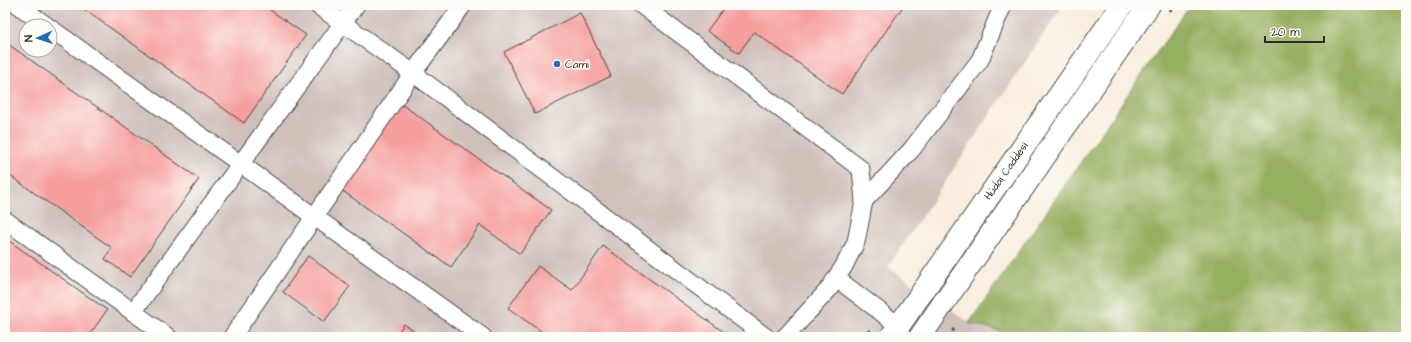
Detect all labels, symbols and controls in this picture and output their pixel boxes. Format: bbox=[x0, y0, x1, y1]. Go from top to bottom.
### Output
north arrow bbox=[18, 18, 58, 58]
scale bar bbox=[1265, 18, 1324, 44]
text: 20 m bbox=[1271, 24, 1300, 41]
text: N bbox=[21, 35, 36, 42]
place label: Cami bbox=[565, 57, 589, 72]
marker: Cami bbox=[552, 59, 562, 69]
street label: Hüdai Caddesi bbox=[981, 139, 1032, 203]

